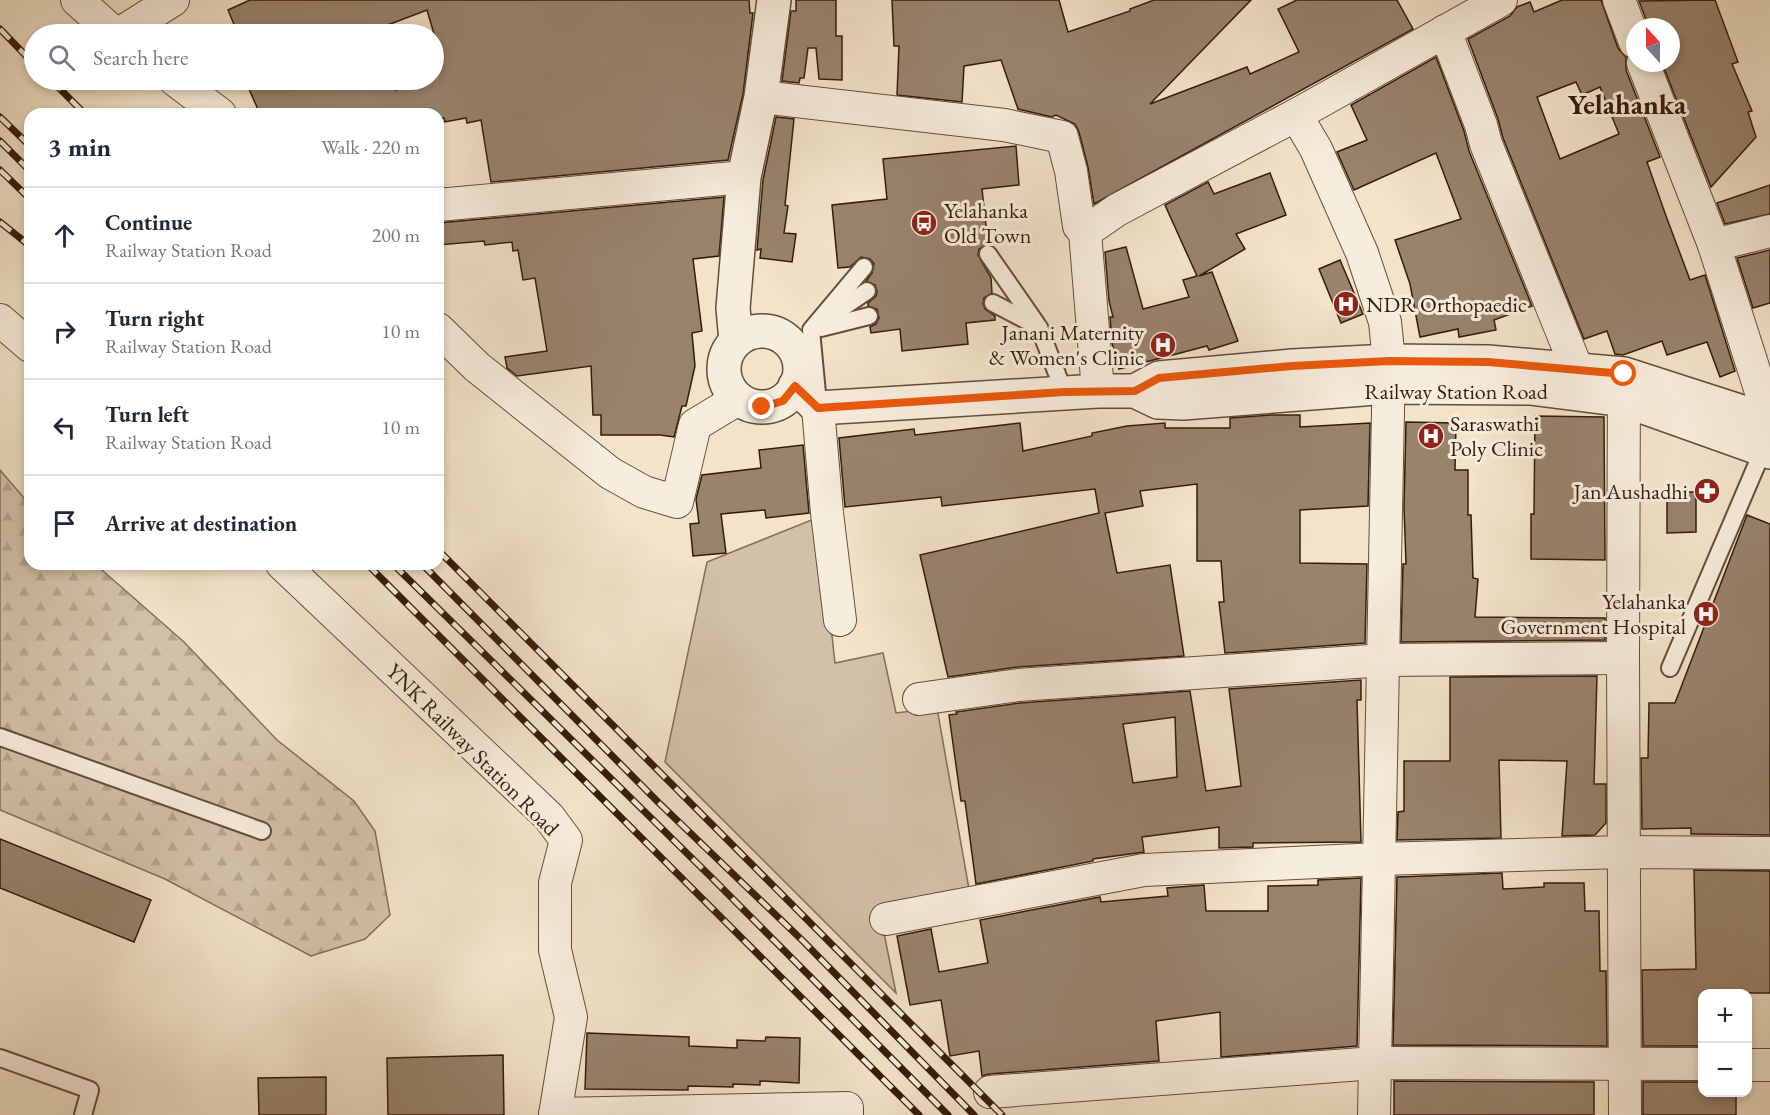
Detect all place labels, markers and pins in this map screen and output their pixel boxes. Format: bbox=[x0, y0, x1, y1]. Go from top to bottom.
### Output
place label: Yelahanka Old Town bbox=[944, 196, 1032, 250]
bus stop icon: Yelahanka Old Town bbox=[909, 208, 939, 238]
hospital icon: NDR Orthopaedic bbox=[1331, 289, 1361, 319]
place label: NDR Orthopaedic bbox=[1366, 290, 1527, 319]
place label: Janani Maternity & Women's Clinic bbox=[989, 318, 1144, 372]
hospital icon: Janani Maternity & Women's Clinic bbox=[1148, 330, 1178, 360]
place label: Saraswathi Poly Clinic bbox=[1450, 409, 1543, 463]
hospital icon: Saraswathi Poly Clinic bbox=[1416, 421, 1446, 451]
pharmacy icon: Jan Aushadhi bbox=[1692, 476, 1722, 506]
place label: Jan Aushadhi bbox=[1572, 477, 1688, 506]
place label: Yelahanka Government Hospital bbox=[1501, 587, 1686, 641]
hospital icon: Yelahanka Government Hospital bbox=[1691, 599, 1721, 629]

